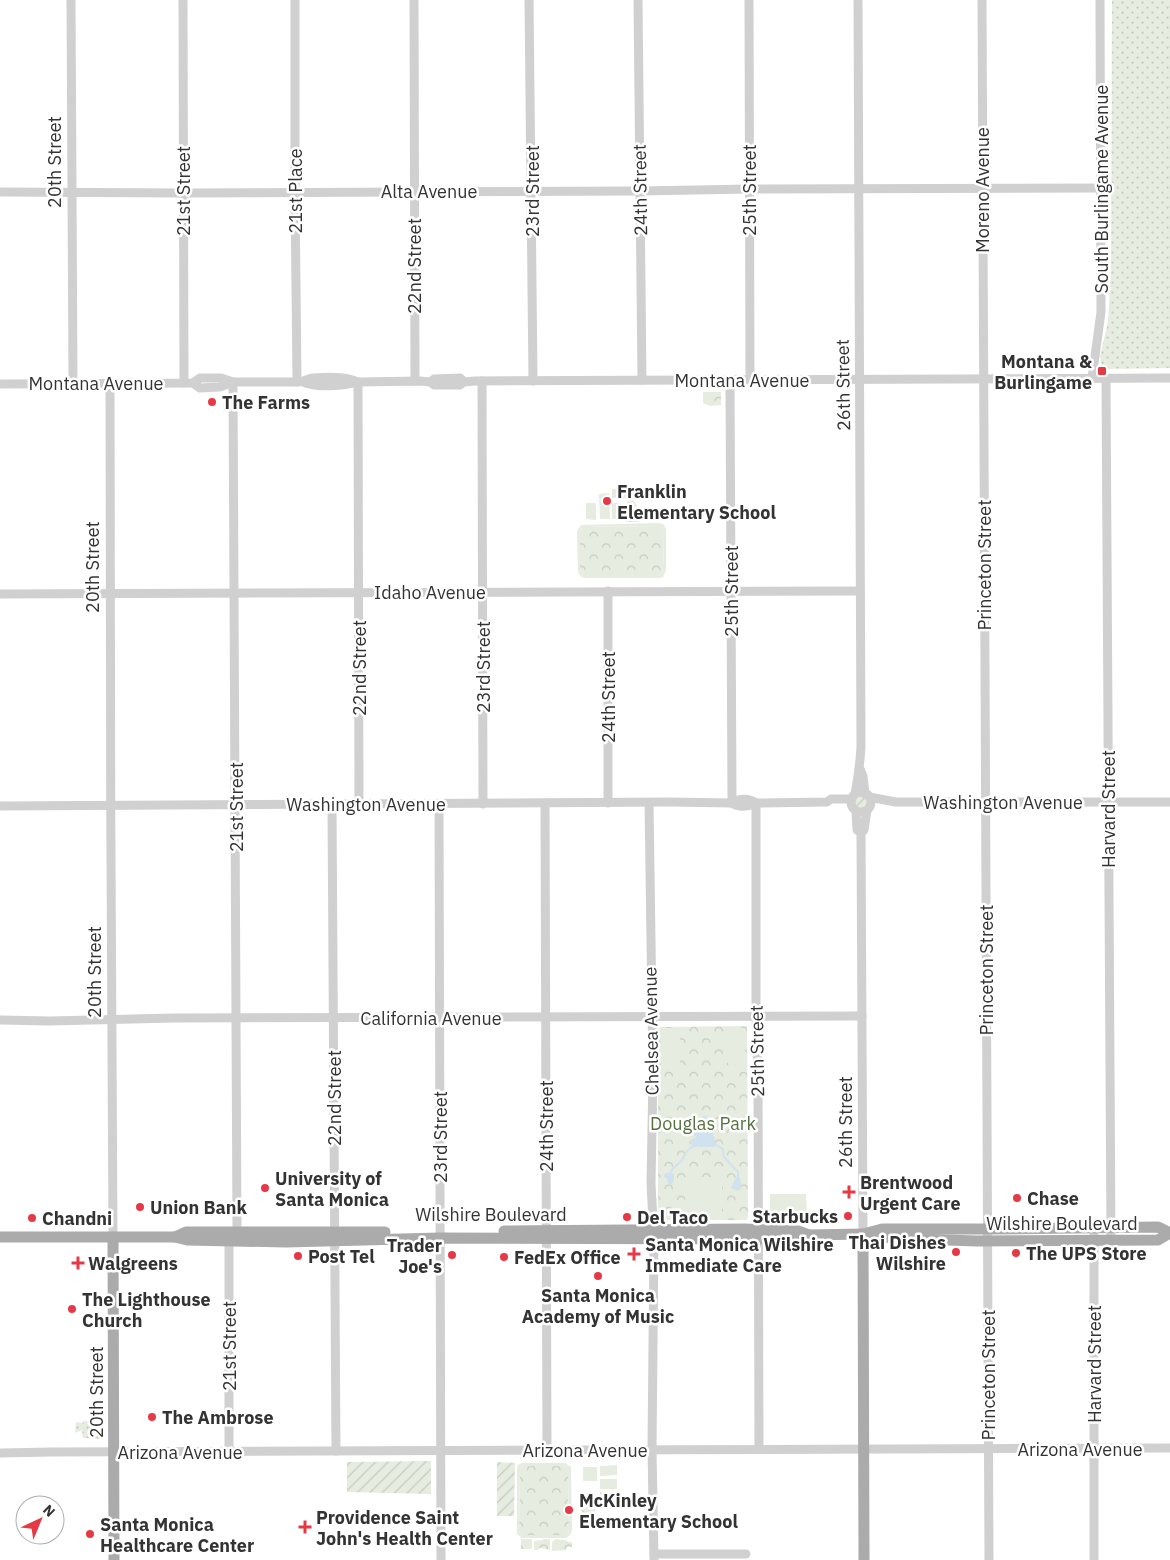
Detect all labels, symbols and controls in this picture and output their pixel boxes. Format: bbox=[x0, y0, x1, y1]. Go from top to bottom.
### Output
street label: South Burlingame Avenue bbox=[1090, 85, 1113, 293]
street label: 20th Street bbox=[43, 116, 66, 208]
street label: Moreno Avenue bbox=[971, 127, 994, 253]
street label: 24th Street bbox=[628, 144, 652, 236]
street label: 25th Street bbox=[738, 144, 761, 236]
street label: 23rd Street bbox=[521, 145, 544, 237]
street label: 21st Street bbox=[172, 146, 195, 236]
street label: 21st Place bbox=[284, 148, 307, 234]
street label: Alta Avenue bbox=[381, 180, 477, 203]
street label: 22nd Street bbox=[403, 218, 426, 314]
street label: 26th Street bbox=[831, 339, 855, 431]
place label: Montana & Burlingame bbox=[994, 350, 1092, 394]
marker: Montana & Burlingame bbox=[1096, 365, 1108, 377]
street label: Montana Avenue bbox=[674, 369, 810, 392]
street label: Montana Avenue bbox=[28, 372, 164, 395]
place label: The Farms bbox=[222, 391, 310, 414]
marker: The Farms bbox=[206, 396, 218, 408]
place label: Franklin Elementary School bbox=[617, 480, 776, 524]
marker: Franklin Elementary School bbox=[601, 495, 613, 507]
street label: Princeton Street bbox=[973, 499, 996, 631]
street label: 20th Street bbox=[81, 521, 104, 613]
street label: 25th Street bbox=[720, 545, 743, 637]
street label: Idaho Avenue bbox=[374, 581, 486, 604]
street label: 22nd Street bbox=[348, 620, 371, 716]
street label: 23rd Street bbox=[472, 621, 495, 713]
street label: 24th Street bbox=[597, 651, 620, 743]
street label: Harvard Street bbox=[1097, 750, 1120, 868]
street label: 21st Street bbox=[225, 762, 248, 852]
street label: Washington Avenue bbox=[923, 791, 1083, 814]
street label: Washington Avenue bbox=[286, 793, 446, 816]
street label: Princeton Street bbox=[975, 904, 998, 1036]
street label: 20th Street bbox=[83, 926, 106, 1018]
street label: Chelsea Avenue bbox=[638, 966, 664, 1096]
street label: 25th Street bbox=[745, 1005, 769, 1097]
street label: California Avenue bbox=[360, 1007, 502, 1030]
street label: 22nd Street bbox=[323, 1050, 346, 1146]
street label: 26th Street bbox=[834, 1076, 857, 1168]
street label: 24th Street bbox=[535, 1080, 558, 1172]
street label: 23rd Street bbox=[429, 1091, 452, 1183]
park label: Douglas Park bbox=[650, 1112, 756, 1135]
place label: University of Santa Monica bbox=[275, 1167, 389, 1211]
place label: Brentwood Urgent Care bbox=[860, 1171, 961, 1215]
marker: University of Santa Monica bbox=[259, 1182, 271, 1194]
marker: Brentwood Urgent Care bbox=[842, 1185, 856, 1199]
place label: Chase bbox=[1027, 1187, 1079, 1210]
marker: Chase bbox=[1011, 1192, 1023, 1204]
place label: Union Bank bbox=[150, 1196, 247, 1219]
marker: Union Bank bbox=[134, 1201, 146, 1213]
street label: Wilshire Boulevard bbox=[415, 1203, 567, 1226]
place label: Starbucks bbox=[752, 1205, 838, 1228]
place label: Del Taco bbox=[637, 1206, 708, 1229]
place label: Chandni bbox=[42, 1207, 112, 1230]
marker: Starbucks bbox=[842, 1210, 854, 1222]
marker: Del Taco bbox=[621, 1211, 633, 1223]
marker: Chandni bbox=[26, 1212, 38, 1224]
street label: Wilshire Boulevard bbox=[986, 1212, 1138, 1235]
place label: Thai Dishes Wilshire bbox=[848, 1231, 946, 1275]
place label: Santa Monica Wilshire Immediate Care bbox=[645, 1233, 834, 1277]
place label: Trader Joe's bbox=[387, 1234, 442, 1278]
place label: The UPS Store bbox=[1026, 1242, 1147, 1265]
place label: Post Tel bbox=[308, 1245, 375, 1268]
place label: FedEx Office bbox=[514, 1246, 621, 1269]
marker: Thai Dishes Wilshire bbox=[950, 1246, 962, 1258]
marker: Santa Monica Wilshire Immediate Care bbox=[627, 1247, 641, 1261]
marker: The UPS Store bbox=[1010, 1247, 1022, 1259]
marker: Trader Joe's bbox=[446, 1249, 458, 1261]
marker: Post Tel bbox=[292, 1250, 304, 1262]
marker: FedEx Office bbox=[498, 1251, 510, 1263]
place label: Walgreens bbox=[88, 1252, 178, 1275]
marker: Walgreens bbox=[72, 1257, 84, 1269]
marker: Santa Monica Academy of Music bbox=[592, 1270, 604, 1282]
place label: Santa Monica Academy of Music bbox=[522, 1284, 674, 1328]
place label: The Lighthouse Church bbox=[82, 1288, 211, 1332]
street label: 21st Street bbox=[218, 1301, 241, 1391]
marker: The Lighthouse Church bbox=[66, 1303, 78, 1315]
street label: Harvard Street bbox=[1083, 1305, 1106, 1423]
street label: Princeton Street bbox=[977, 1309, 1000, 1441]
street label: 20th Street bbox=[85, 1346, 108, 1438]
place label: The Ambrose bbox=[162, 1406, 274, 1429]
marker: The Ambrose bbox=[146, 1411, 158, 1423]
street label: Arizona Avenue bbox=[1017, 1438, 1143, 1461]
street label: Arizona Avenue bbox=[522, 1439, 648, 1462]
street label: Arizona Avenue bbox=[117, 1441, 243, 1464]
place label: McKinley Elementary School bbox=[579, 1489, 738, 1533]
north arrow bbox=[15, 1495, 65, 1545]
text: N bbox=[39, 1501, 59, 1521]
marker: McKinley Elementary School bbox=[563, 1504, 575, 1516]
place label: Providence Saint John's Health Center bbox=[316, 1506, 493, 1550]
place label: Santa Monica Healthcare Center bbox=[100, 1513, 254, 1557]
marker: Providence Saint John's Health Center bbox=[298, 1520, 312, 1534]
marker: Santa Monica Healthcare Center bbox=[84, 1528, 96, 1540]

